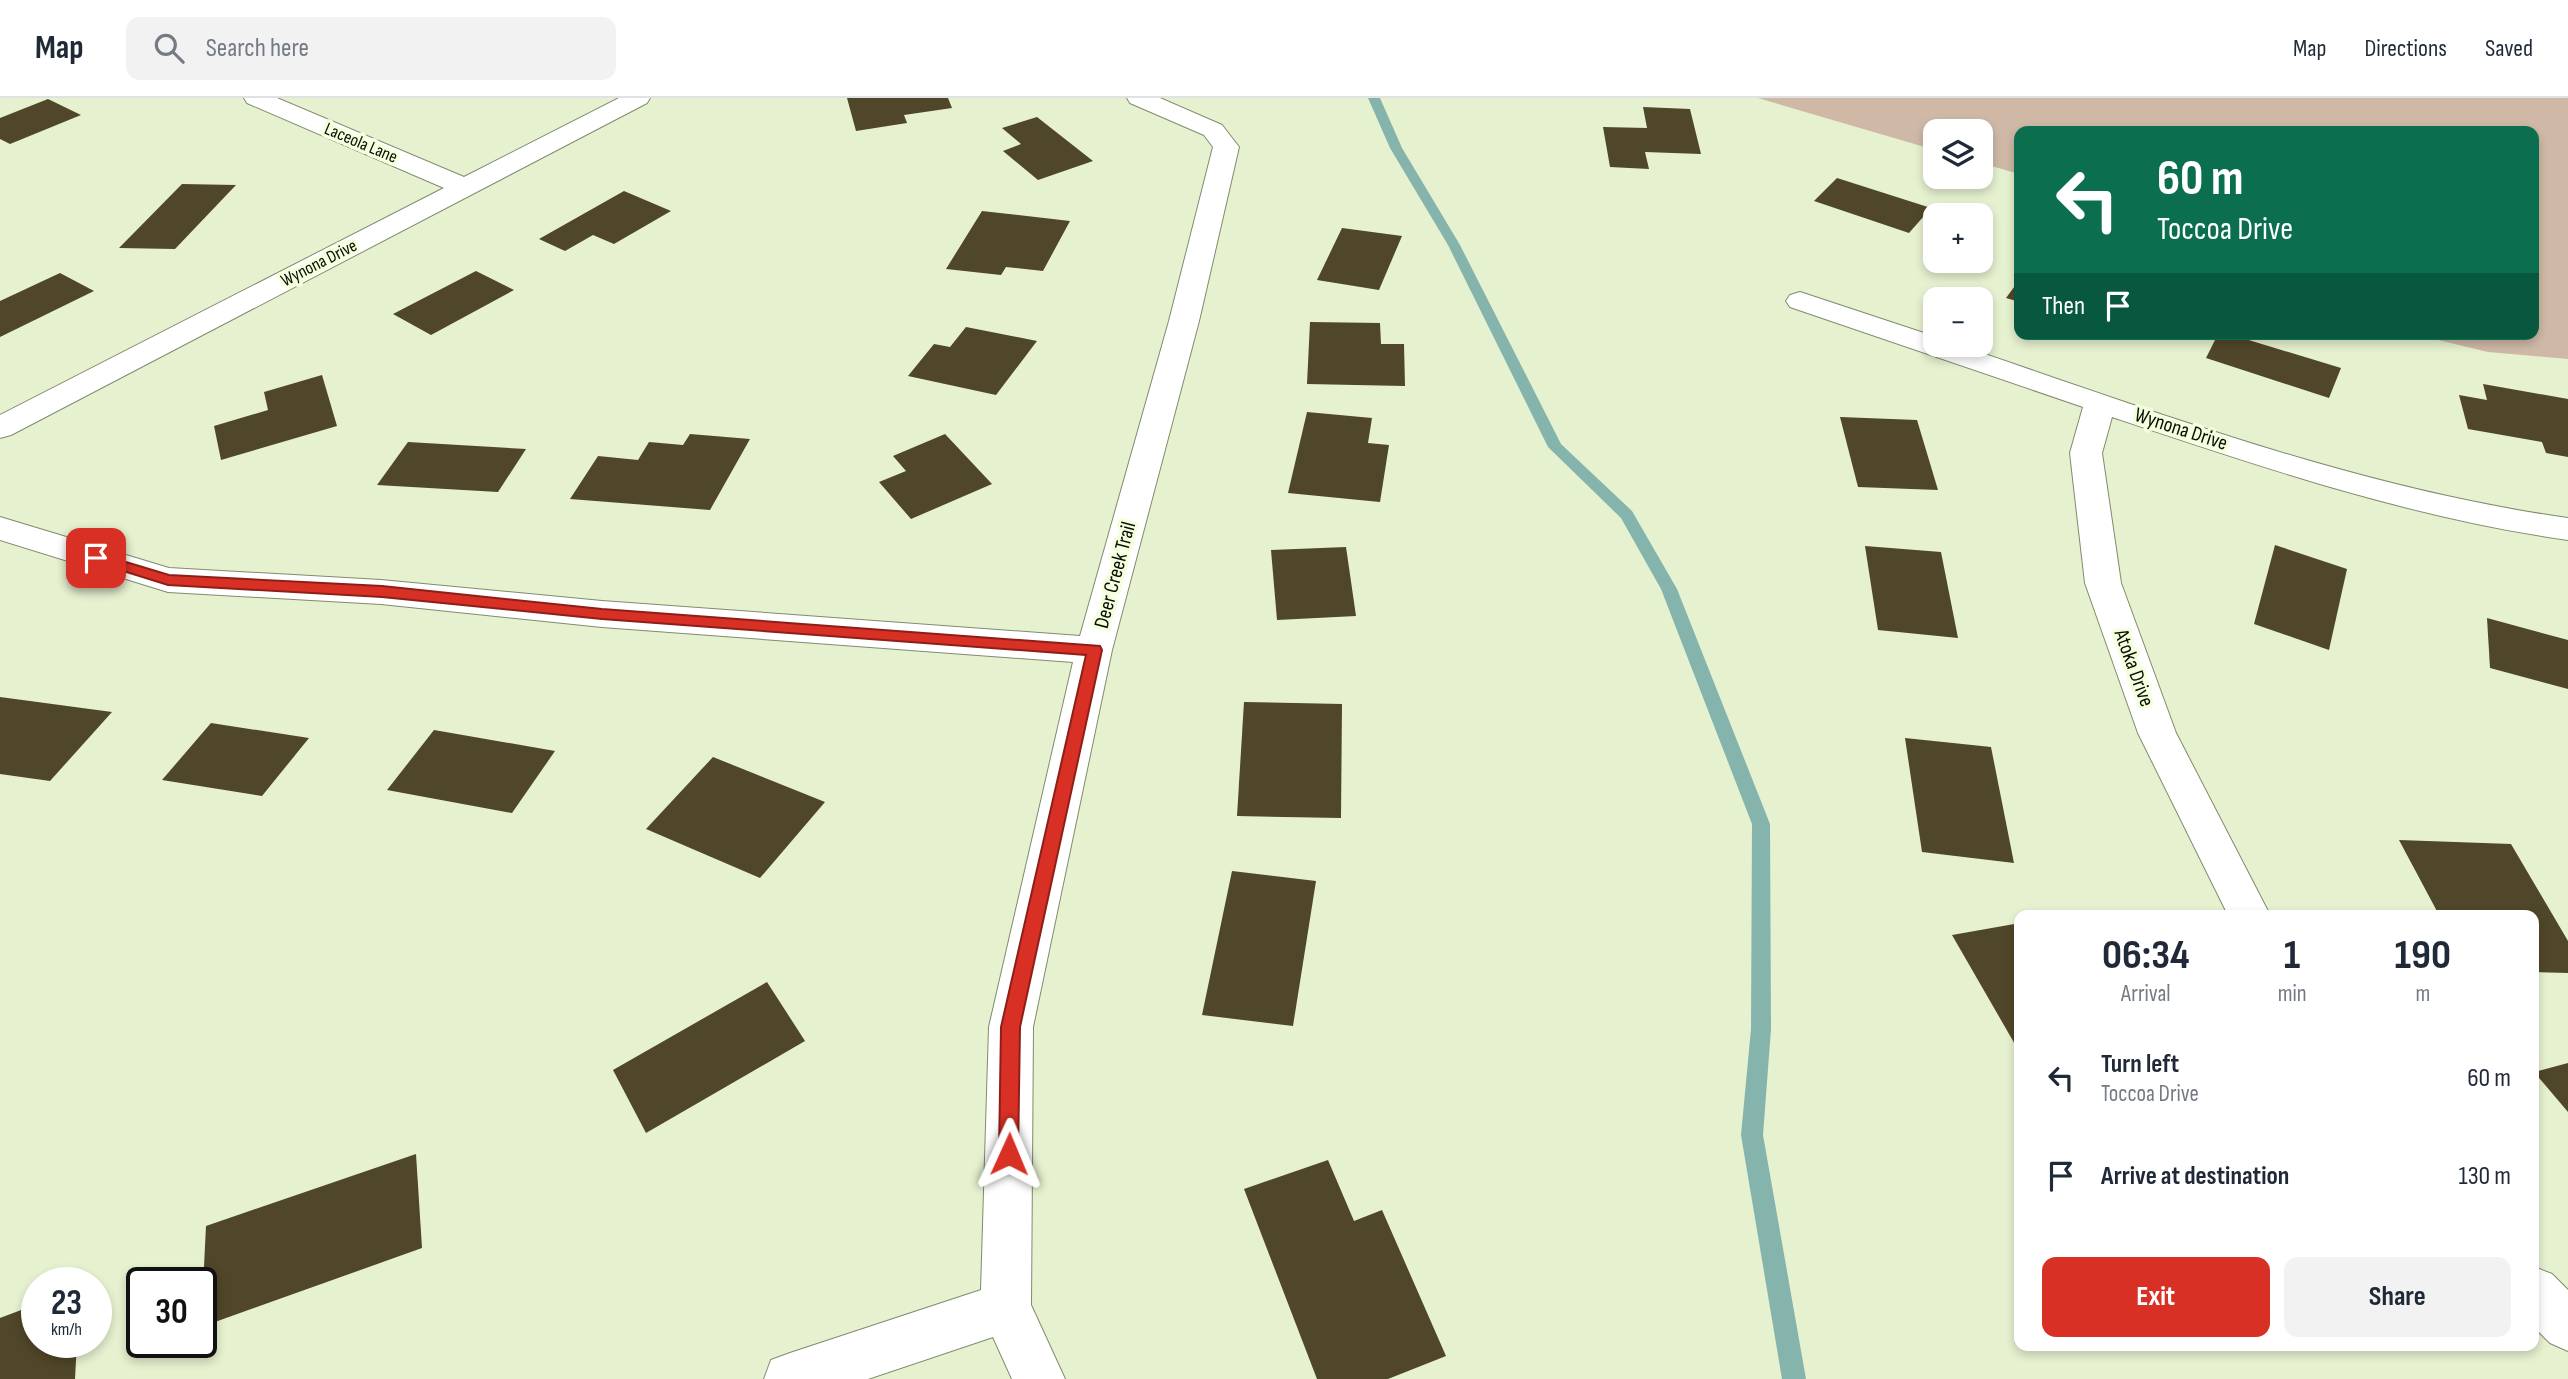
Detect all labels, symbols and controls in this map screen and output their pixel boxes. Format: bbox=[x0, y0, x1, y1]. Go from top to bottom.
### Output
search box bbox=[126, 17, 616, 80]
text: Map bbox=[35, 28, 84, 68]
icon: search bbox=[150, 29, 188, 67]
text: Search here bbox=[206, 33, 309, 64]
text: Map bbox=[2293, 34, 2326, 63]
text: Directions bbox=[2364, 34, 2447, 63]
text: Saved bbox=[2485, 34, 2533, 63]
street label: Laceola Lane bbox=[321, 118, 401, 168]
map controls bbox=[1923, 119, 1993, 357]
button: layers bbox=[1923, 119, 1993, 189]
text: 60 m bbox=[2157, 150, 2244, 209]
icon: left bbox=[2042, 154, 2133, 245]
button: + bbox=[1923, 203, 1993, 273]
text: Toccoa Drive bbox=[2157, 210, 2293, 249]
street label: Wynona Drive bbox=[277, 235, 361, 291]
button: − bbox=[1923, 287, 1993, 357]
icon: arrive bbox=[2099, 287, 2137, 325]
text: Then bbox=[2042, 291, 2085, 322]
street label: Wynona Drive bbox=[2131, 402, 2231, 456]
street label: Deer Creek Trail bbox=[1089, 519, 1141, 631]
pin bbox=[66, 528, 126, 588]
icon: arrive bbox=[77, 539, 115, 577]
street label: Atoka Drive bbox=[2108, 625, 2159, 710]
text: 06:34 bbox=[2102, 930, 2190, 981]
text: 1 bbox=[2284, 930, 2300, 981]
text: 190 bbox=[2395, 930, 2451, 981]
text: Arrival bbox=[2121, 980, 2171, 1008]
text: min bbox=[2278, 980, 2307, 1008]
text: m bbox=[2415, 980, 2430, 1008]
text: Turn left bbox=[2101, 1049, 2179, 1080]
icon: left bbox=[2042, 1059, 2080, 1097]
text: 60 m bbox=[2467, 1063, 2511, 1094]
text: Toccoa Drive bbox=[2101, 1080, 2199, 1108]
position arrow bbox=[972, 1117, 1046, 1191]
icon: arrive bbox=[2042, 1157, 2080, 1195]
text: Arrive at destination bbox=[2101, 1161, 2289, 1192]
text: 130 m bbox=[2459, 1161, 2511, 1192]
button: Exit bbox=[2042, 1257, 2270, 1337]
button: Share bbox=[2284, 1257, 2511, 1337]
speed limit sign: 30 bbox=[126, 1267, 217, 1358]
text: 23 bbox=[51, 1282, 82, 1325]
text: km/h bbox=[51, 1319, 82, 1340]

